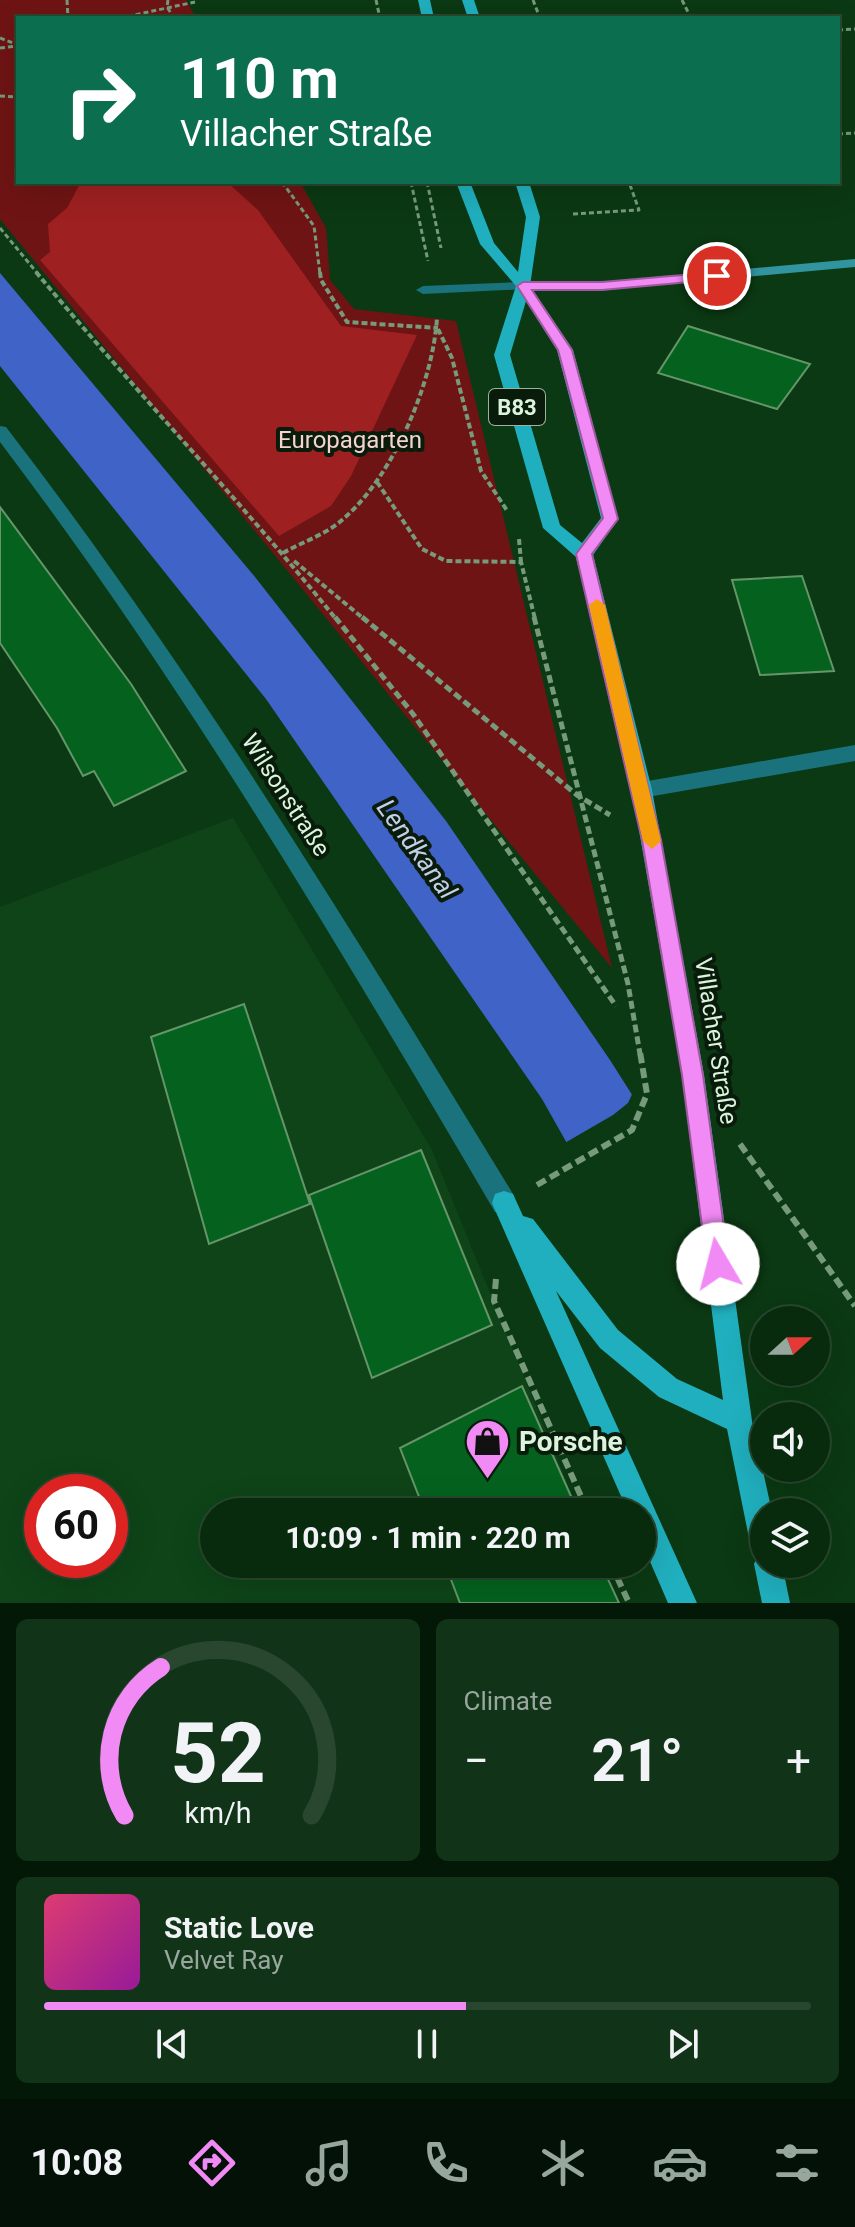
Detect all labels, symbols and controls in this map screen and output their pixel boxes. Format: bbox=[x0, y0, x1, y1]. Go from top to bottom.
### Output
text: 110 m bbox=[180, 46, 339, 112]
icon: right bbox=[48, 48, 152, 152]
text: Villacher Straße bbox=[180, 113, 432, 155]
pin bbox=[683, 242, 751, 310]
icon: arrive bbox=[695, 254, 739, 298]
road number: B83 bbox=[489, 389, 545, 425]
park label: Europagarten bbox=[278, 426, 422, 454]
street label: Wilsonstraße bbox=[236, 729, 336, 861]
water label: Lendkanal bbox=[371, 794, 464, 905]
street label: Villacher Straße bbox=[689, 956, 743, 1126]
position arrow bbox=[676, 1222, 760, 1306]
north arrow bbox=[750, 1306, 830, 1386]
map controls bbox=[750, 1306, 830, 1578]
button: sound bbox=[750, 1402, 830, 1482]
shop icon: Porsche bbox=[464, 1417, 512, 1480]
place label: Porsche bbox=[519, 1425, 623, 1458]
speed limit sign: 60 bbox=[24, 1474, 128, 1578]
button: layers bbox=[750, 1498, 830, 1578]
text: 10:09 · 1 min · 220 m bbox=[285, 1520, 571, 1555]
text: Climate bbox=[464, 1686, 552, 1716]
text: 52 bbox=[170, 1705, 265, 1802]
text: 21° bbox=[591, 1725, 683, 1796]
text: − bbox=[464, 1735, 489, 1787]
text: + bbox=[786, 1735, 811, 1787]
text: km/h bbox=[184, 1796, 251, 1830]
text: Static Love bbox=[164, 1910, 314, 1945]
text: Velvet Ray bbox=[164, 1945, 284, 1975]
icon: previous bbox=[150, 2022, 194, 2066]
icon: pause bbox=[405, 2022, 449, 2066]
icon: next bbox=[661, 2022, 705, 2066]
icon: directions bbox=[184, 2135, 240, 2191]
icon: music bbox=[301, 2135, 357, 2191]
icon: phone bbox=[418, 2135, 474, 2191]
icon: climate bbox=[535, 2135, 591, 2191]
icon: car bbox=[652, 2135, 708, 2191]
icon: filters bbox=[769, 2135, 825, 2191]
text: 10:08 bbox=[30, 2142, 123, 2184]

